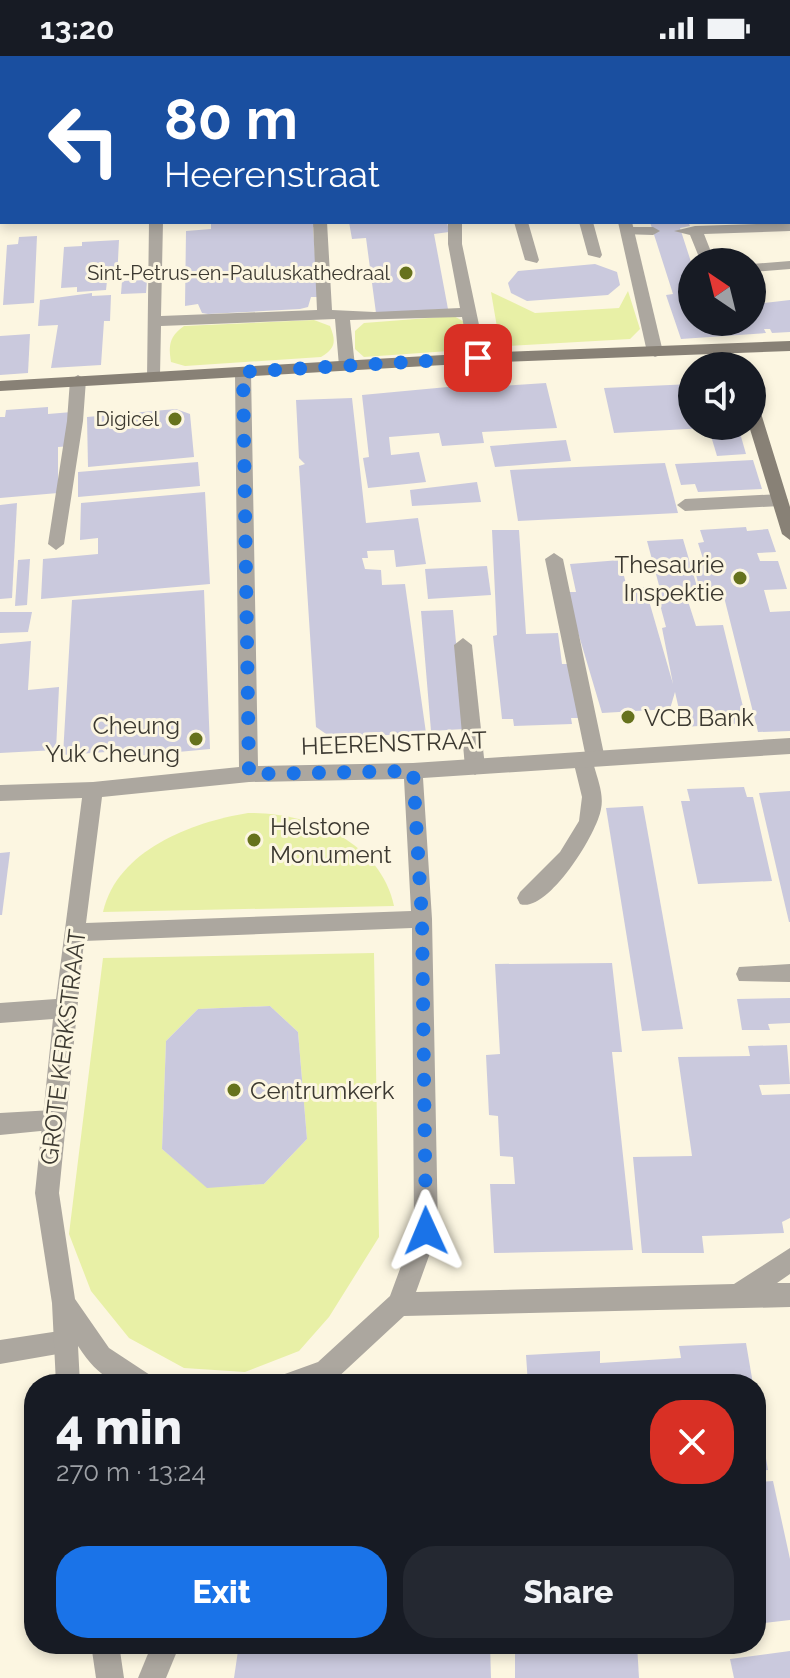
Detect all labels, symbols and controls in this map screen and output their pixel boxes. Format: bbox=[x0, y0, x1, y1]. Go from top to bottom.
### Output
text: 13:20 bbox=[40, 11, 114, 46]
text: 80 m bbox=[164, 86, 298, 152]
icon: left bbox=[32, 88, 136, 192]
text: Heerenstraat bbox=[164, 153, 380, 195]
north arrow bbox=[678, 248, 766, 336]
map controls bbox=[678, 248, 766, 440]
place label: Sint-Petrus-en-Pauluskathedraal bbox=[87, 261, 391, 285]
marker: Sint-Petrus-en-Pauluskathedraal bbox=[397, 264, 415, 282]
pin bbox=[444, 324, 512, 392]
icon: arrive bbox=[456, 336, 500, 380]
button: sound bbox=[678, 352, 766, 440]
place label: Digicel bbox=[96, 407, 160, 431]
marker: Digicel bbox=[166, 410, 184, 428]
place label: Thesaurie Inspektie bbox=[615, 550, 724, 607]
marker: Thesaurie Inspektie bbox=[731, 569, 749, 587]
place label: VCB Bank bbox=[644, 703, 754, 732]
marker: VCB Bank bbox=[619, 708, 637, 726]
place label: Cheung Yuk Cheung bbox=[45, 711, 180, 768]
street label: HEERENSTRAAT bbox=[301, 725, 488, 761]
marker: Cheung Yuk Cheung bbox=[187, 730, 205, 748]
place label: Helstone Monument bbox=[270, 812, 391, 869]
marker: Helstone Monument bbox=[245, 831, 263, 849]
street label: GROTE KERKSTRAAT bbox=[34, 927, 92, 1166]
place label: Centrumkerk bbox=[250, 1076, 395, 1105]
marker: Centrumkerk bbox=[225, 1081, 243, 1099]
position arrow bbox=[384, 1189, 468, 1273]
text: 4 min bbox=[56, 1399, 182, 1455]
button: close bbox=[650, 1400, 734, 1484]
text: 270 m · 13:24 bbox=[56, 1457, 206, 1487]
button: Exit bbox=[56, 1546, 387, 1638]
button: Share bbox=[403, 1546, 734, 1638]

